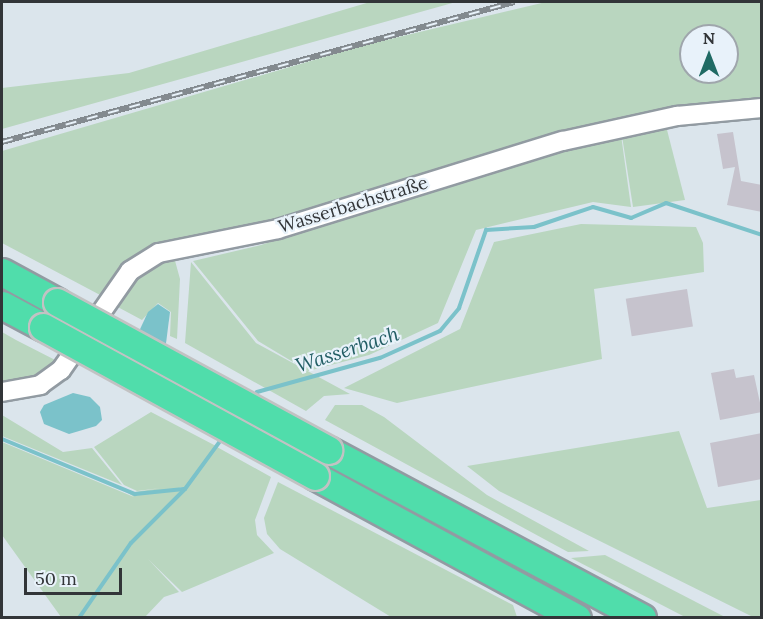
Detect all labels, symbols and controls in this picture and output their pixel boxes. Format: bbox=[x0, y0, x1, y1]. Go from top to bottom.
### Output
north arrow bbox=[679, 24, 739, 84]
text: N bbox=[703, 28, 715, 48]
street label: Wasserbachstraße bbox=[276, 172, 430, 238]
water label: Wasserbach bbox=[292, 321, 402, 377]
scale bar bbox=[27, 556, 124, 594]
text: 50 m bbox=[35, 567, 77, 590]

